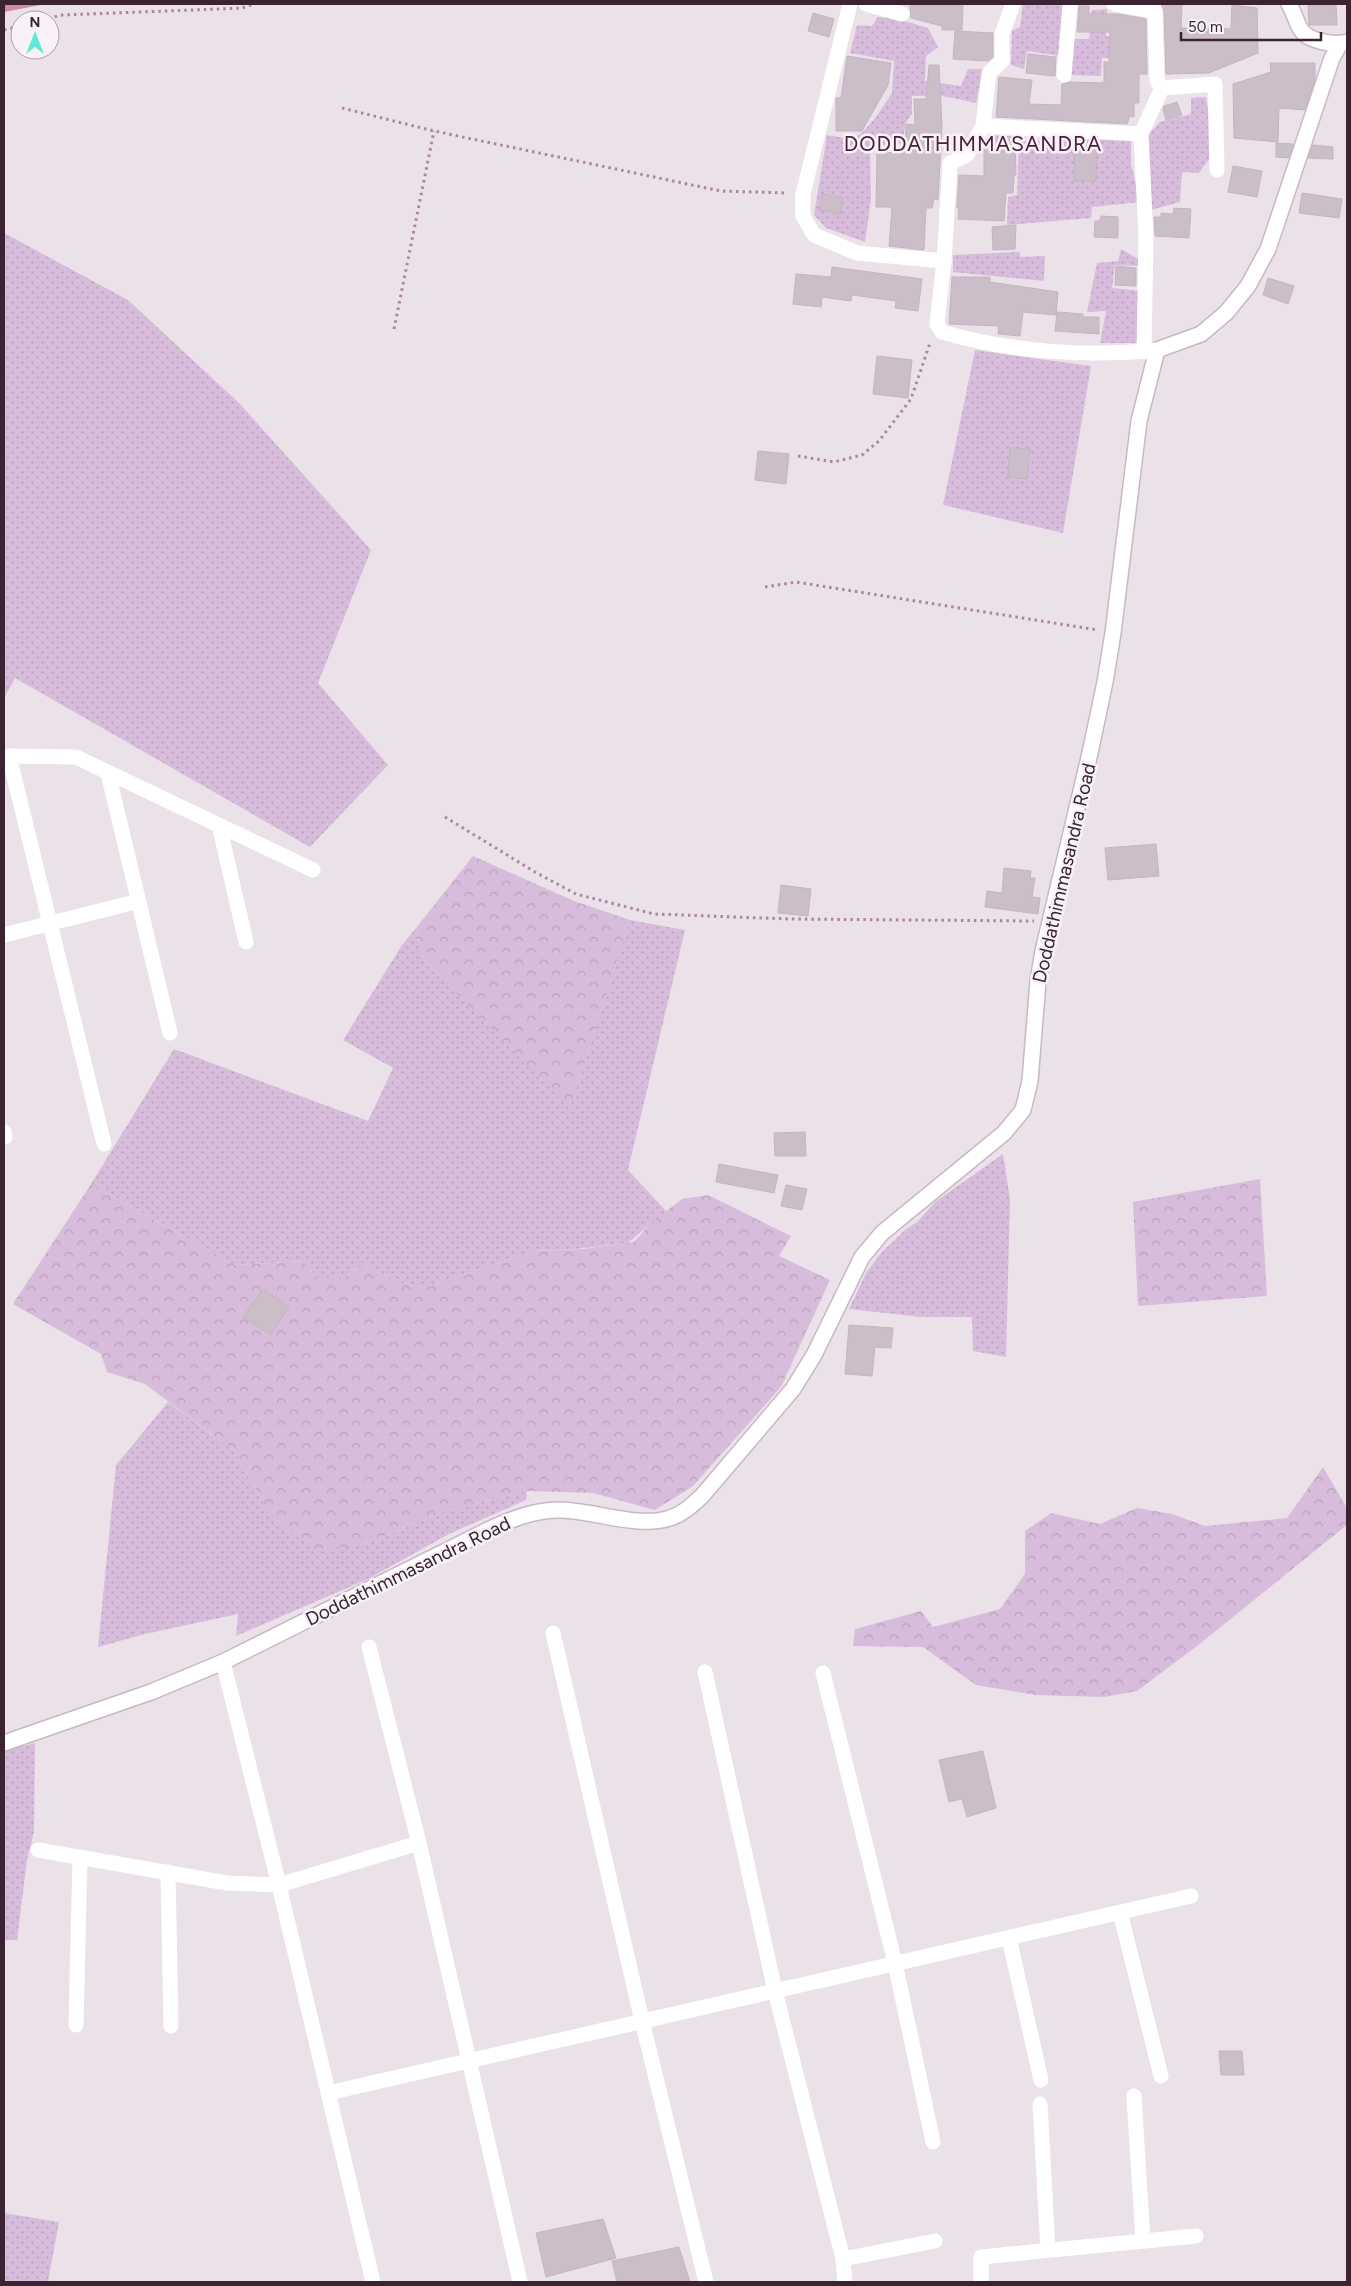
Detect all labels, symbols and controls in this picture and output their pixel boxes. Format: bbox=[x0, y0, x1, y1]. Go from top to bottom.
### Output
north arrow bbox=[10, 10, 60, 60]
scale bar bbox=[1181, 10, 1321, 42]
text: N bbox=[30, 14, 40, 31]
text: 50 m bbox=[1188, 18, 1223, 36]
district label: DODDATHIMMASANDRA bbox=[844, 131, 1102, 156]
street label: Doddathimmasandra Road bbox=[1027, 761, 1101, 985]
street label: Doddathimmasandra Road bbox=[302, 1511, 514, 1631]

